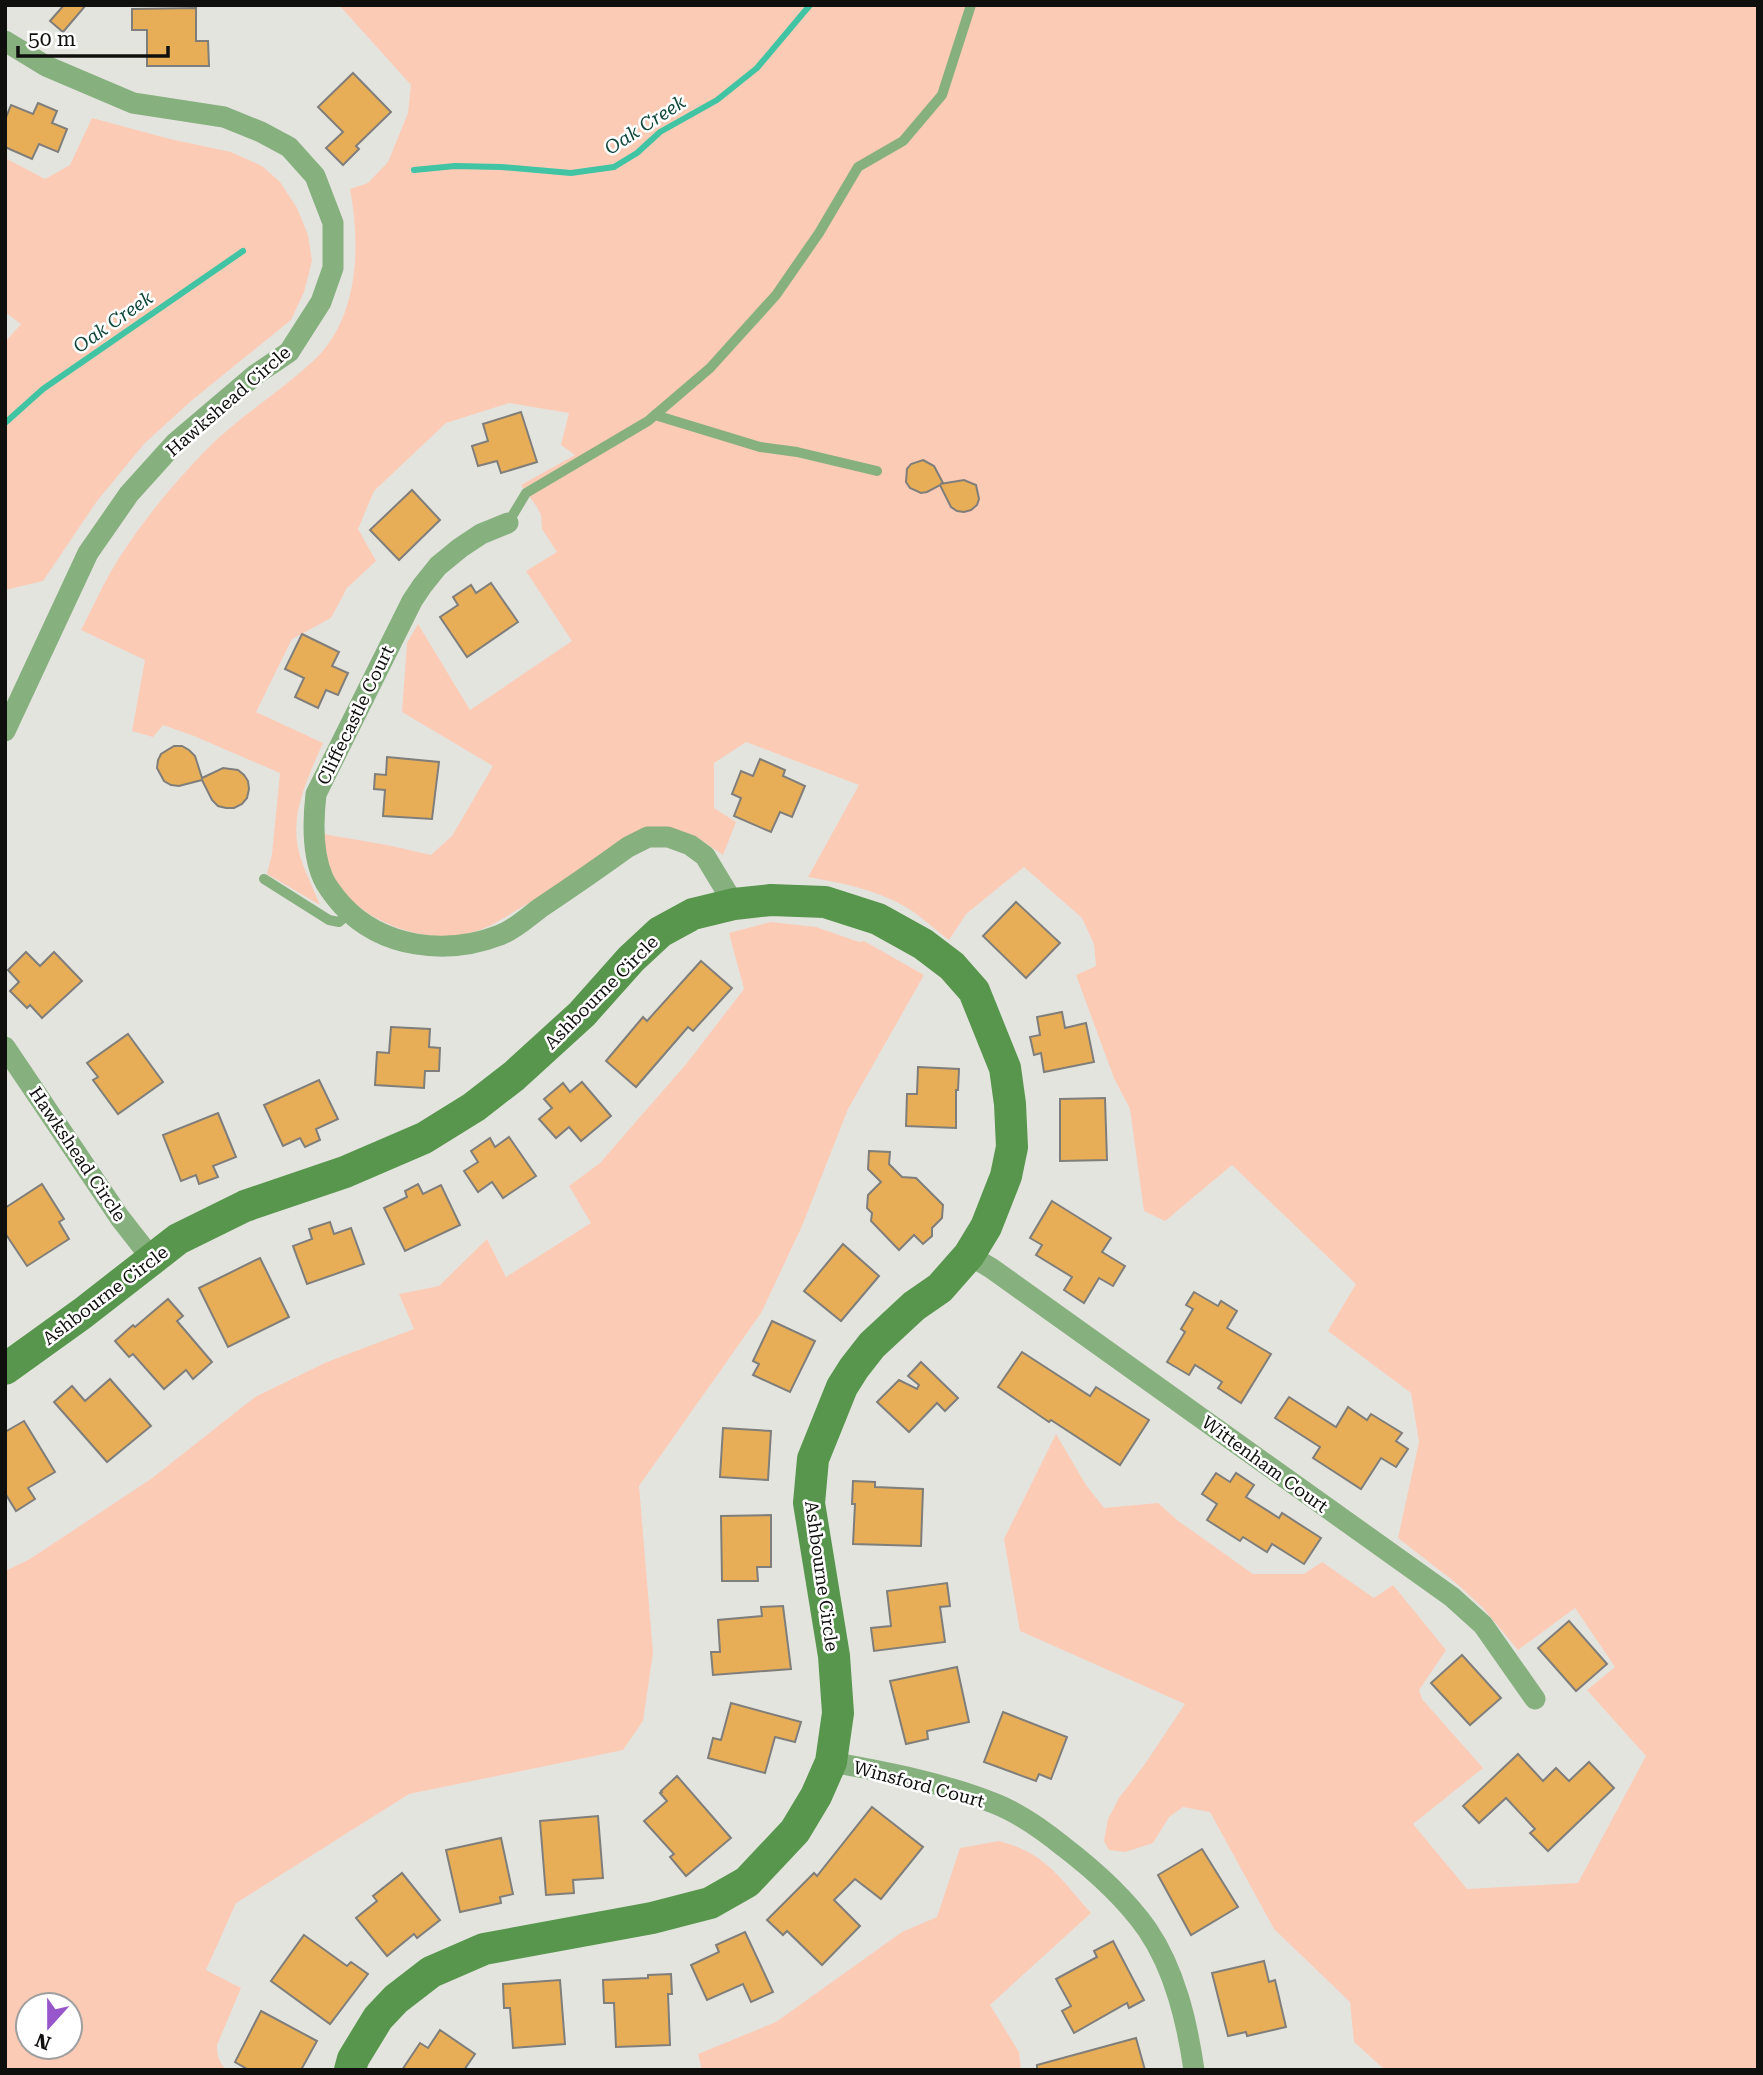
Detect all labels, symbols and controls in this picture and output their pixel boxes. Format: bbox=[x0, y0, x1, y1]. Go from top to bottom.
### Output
scale bar bbox=[18, 14, 168, 58]
text: 50 m bbox=[28, 27, 76, 51]
water label: Oak Creek bbox=[600, 90, 690, 160]
water label: Oak Creek bbox=[69, 286, 158, 358]
street label: Hawkshead Circle bbox=[162, 341, 294, 461]
street label: Cliffecastle Court bbox=[312, 642, 398, 788]
street label: Ashbourne Circle bbox=[540, 931, 662, 1053]
street label: Hawkshead Circle bbox=[25, 1083, 131, 1225]
street label: Ashbourne Circle bbox=[38, 1241, 172, 1349]
street label: Wittenham Court bbox=[1198, 1411, 1332, 1517]
street label: Ashbourne Circle bbox=[801, 1499, 843, 1653]
street label: Winsford Court bbox=[851, 1756, 987, 1812]
north arrow bbox=[14, 1991, 84, 2061]
text: N bbox=[32, 2028, 54, 2055]

